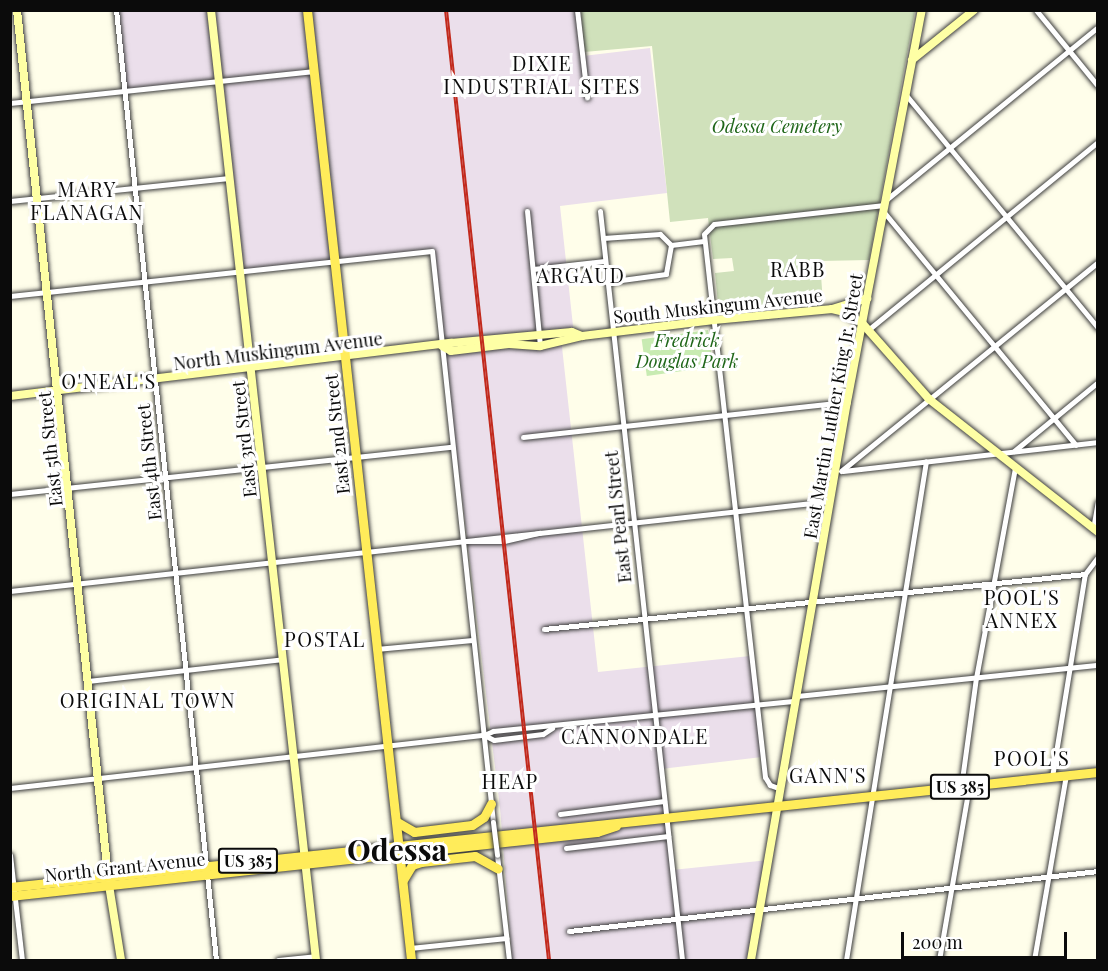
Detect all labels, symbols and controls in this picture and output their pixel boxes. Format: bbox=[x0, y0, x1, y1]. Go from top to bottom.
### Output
district label: DIXIE INDUSTRIAL SITES bbox=[443, 51, 641, 98]
park label: Odessa Cemetery bbox=[712, 115, 842, 137]
district label: MARY FLANAGAN bbox=[30, 176, 144, 223]
district label: RABB bbox=[770, 256, 826, 280]
district label: ARGAUD bbox=[537, 262, 625, 286]
street label: East Martin Luther King Jr. Street bbox=[799, 271, 867, 541]
street label: South Muskingum Avenue bbox=[612, 284, 824, 328]
street label: North Muskingum Avenue bbox=[172, 327, 384, 375]
park label: Fredrick Douglas Park bbox=[636, 330, 738, 372]
district label: O'NEAL'S bbox=[61, 368, 157, 392]
street label: East 2nd Street bbox=[320, 372, 354, 496]
street label: East 3rd Street bbox=[227, 379, 261, 499]
street label: East 5th Street bbox=[33, 390, 67, 508]
street label: East 4th Street bbox=[132, 402, 166, 522]
street label: East Pearl Street bbox=[600, 450, 636, 584]
district label: POOL'S ANNEX bbox=[984, 584, 1060, 631]
district label: POSTAL bbox=[284, 626, 366, 650]
district label: ORIGINAL TOWN bbox=[60, 687, 236, 711]
district label: CANNONDALE bbox=[561, 723, 709, 747]
district label: POOL'S bbox=[994, 745, 1070, 769]
district label: GANN'S bbox=[789, 762, 867, 786]
district label: HEAP bbox=[481, 768, 539, 792]
road number: US 385 bbox=[928, 774, 992, 800]
district label: Odessa bbox=[347, 831, 447, 867]
street label: North Grant Avenue bbox=[43, 848, 207, 886]
road number: US 385 bbox=[216, 848, 280, 874]
scale bar bbox=[904, 920, 1070, 958]
text: 200 m bbox=[912, 930, 963, 954]

